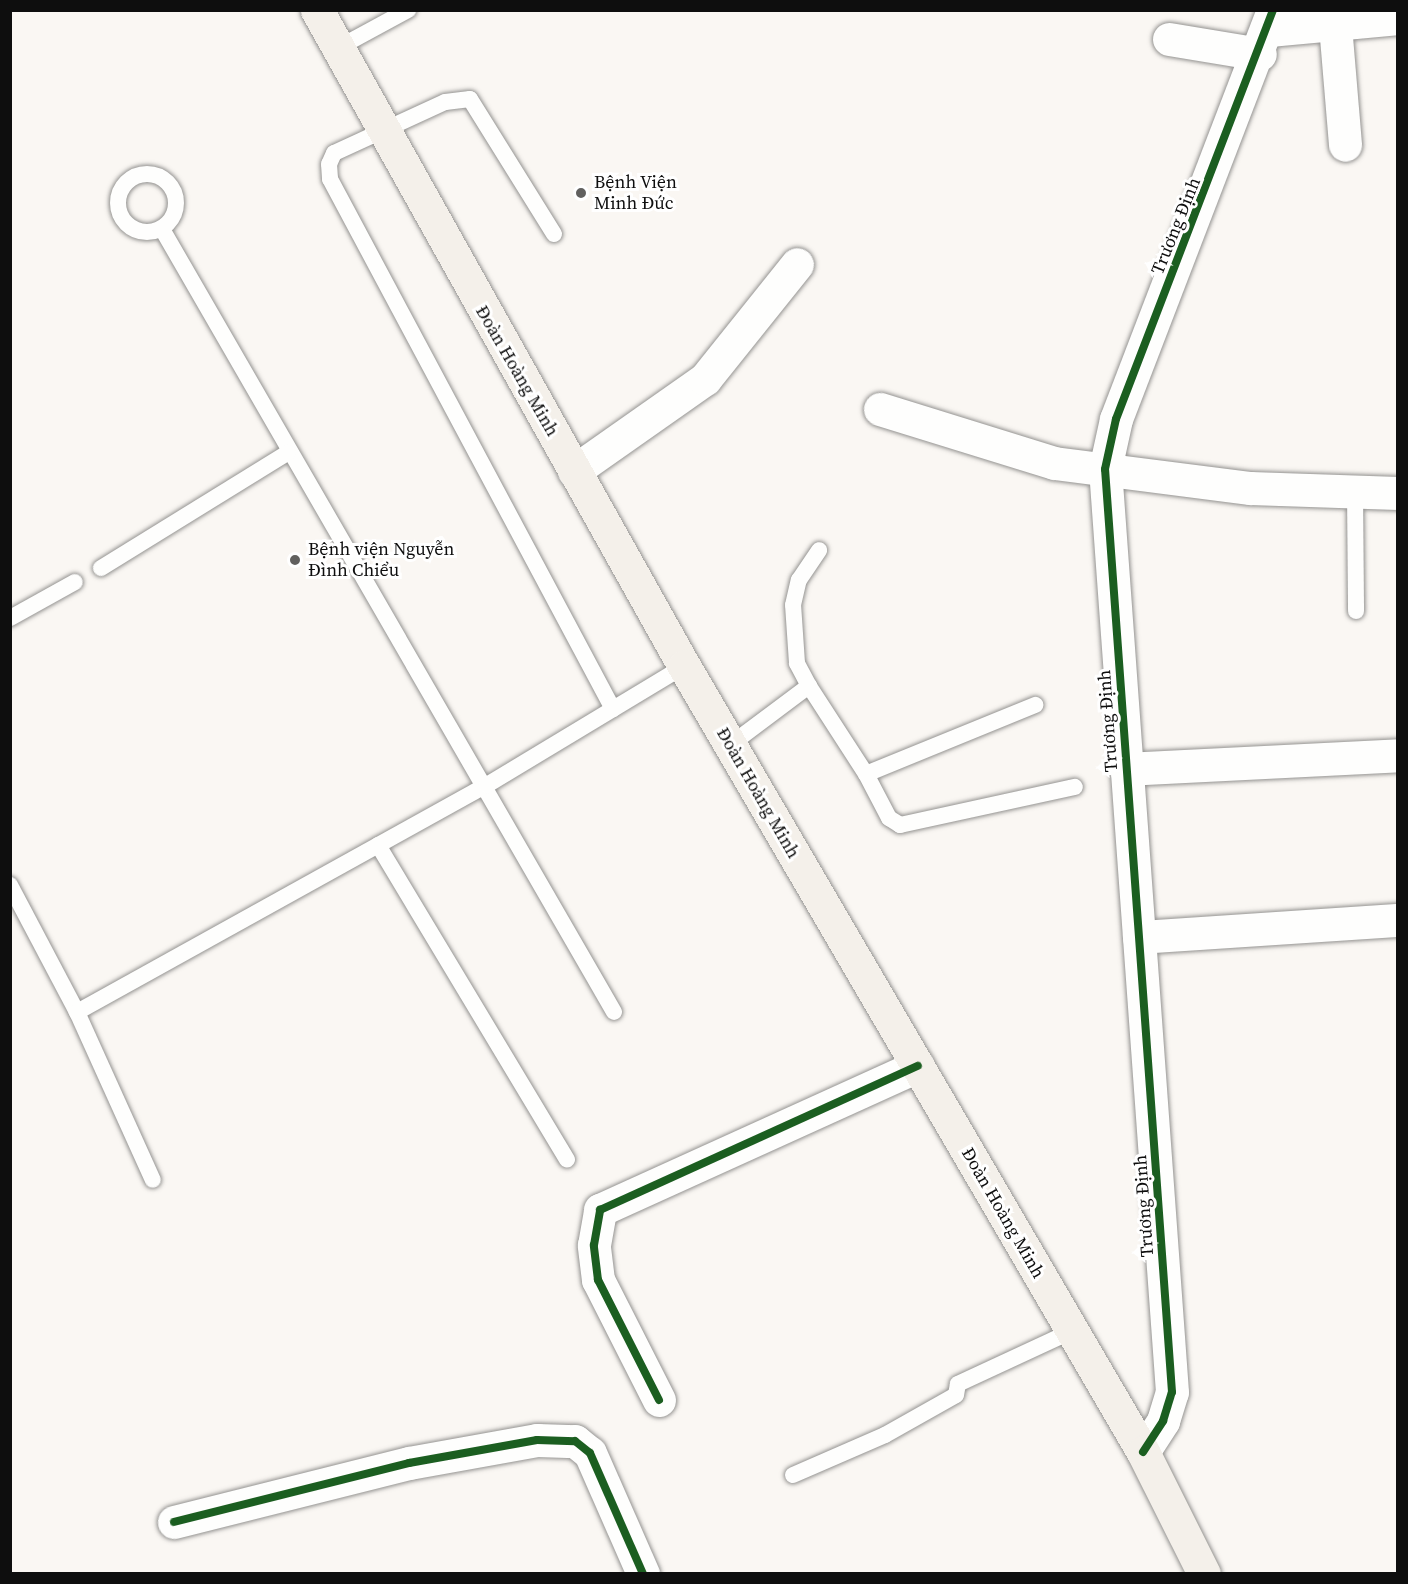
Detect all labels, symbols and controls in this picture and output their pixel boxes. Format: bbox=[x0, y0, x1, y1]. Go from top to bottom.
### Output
place label: Bệnh Viện Minh Đức bbox=[594, 172, 677, 214]
street label: Trương Định bbox=[1147, 174, 1205, 278]
marker: Bệnh Viện Minh Đức bbox=[572, 184, 590, 202]
street label: Đoàn Hoàng Minh bbox=[471, 302, 563, 440]
place label: Bệnh viện Nguyễn Đình Chiểu bbox=[308, 539, 454, 582]
marker: Bệnh viện Nguyễn Đình Chiểu bbox=[286, 551, 304, 569]
street label: Trương Định bbox=[1094, 669, 1122, 773]
street label: Đoàn Hoàng Minh bbox=[712, 724, 804, 862]
street label: Đoàn Hoàng Minh bbox=[957, 1144, 1049, 1282]
street label: Trương Định bbox=[1130, 1154, 1158, 1258]

